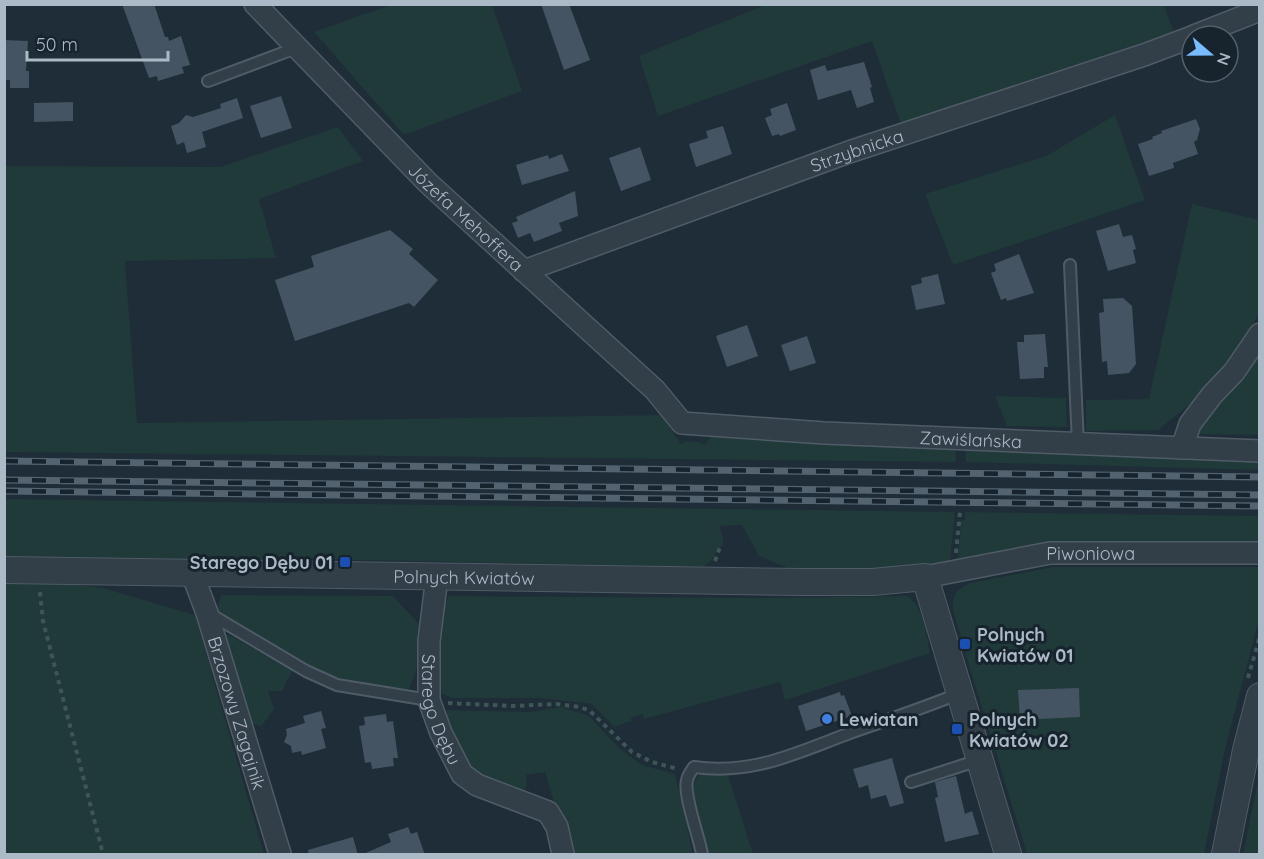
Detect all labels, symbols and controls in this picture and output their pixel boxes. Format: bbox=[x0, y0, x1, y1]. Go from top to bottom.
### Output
scale bar bbox=[27, 24, 168, 62]
north arrow bbox=[1180, 24, 1240, 84]
text: 50 m bbox=[36, 33, 78, 56]
text: N bbox=[1213, 50, 1236, 68]
street label: Strzybnicka bbox=[807, 123, 906, 177]
street label: Józefa Mehoffera bbox=[403, 158, 528, 276]
street label: Zawiślańska bbox=[919, 425, 1023, 453]
street label: Piwoniowa bbox=[1046, 542, 1135, 565]
place label: Starego Dębu 01 bbox=[190, 551, 333, 574]
marker: Starego Dębu 01 bbox=[338, 555, 352, 569]
street label: Polnych Kwiatów bbox=[393, 564, 535, 589]
place label: Polnych Kwiatów 01 bbox=[977, 623, 1073, 667]
street label: Brzozowy Zagajnik bbox=[203, 633, 271, 792]
marker: Polnych Kwiatów 01 bbox=[958, 637, 972, 651]
street label: Starego Dębu bbox=[417, 654, 467, 768]
place label: Lewiatan bbox=[839, 708, 919, 731]
place label: Polnych Kwiatów 02 bbox=[969, 708, 1069, 752]
marker: Lewiatan bbox=[820, 712, 834, 726]
marker: Polnych Kwiatów 02 bbox=[950, 722, 964, 736]

